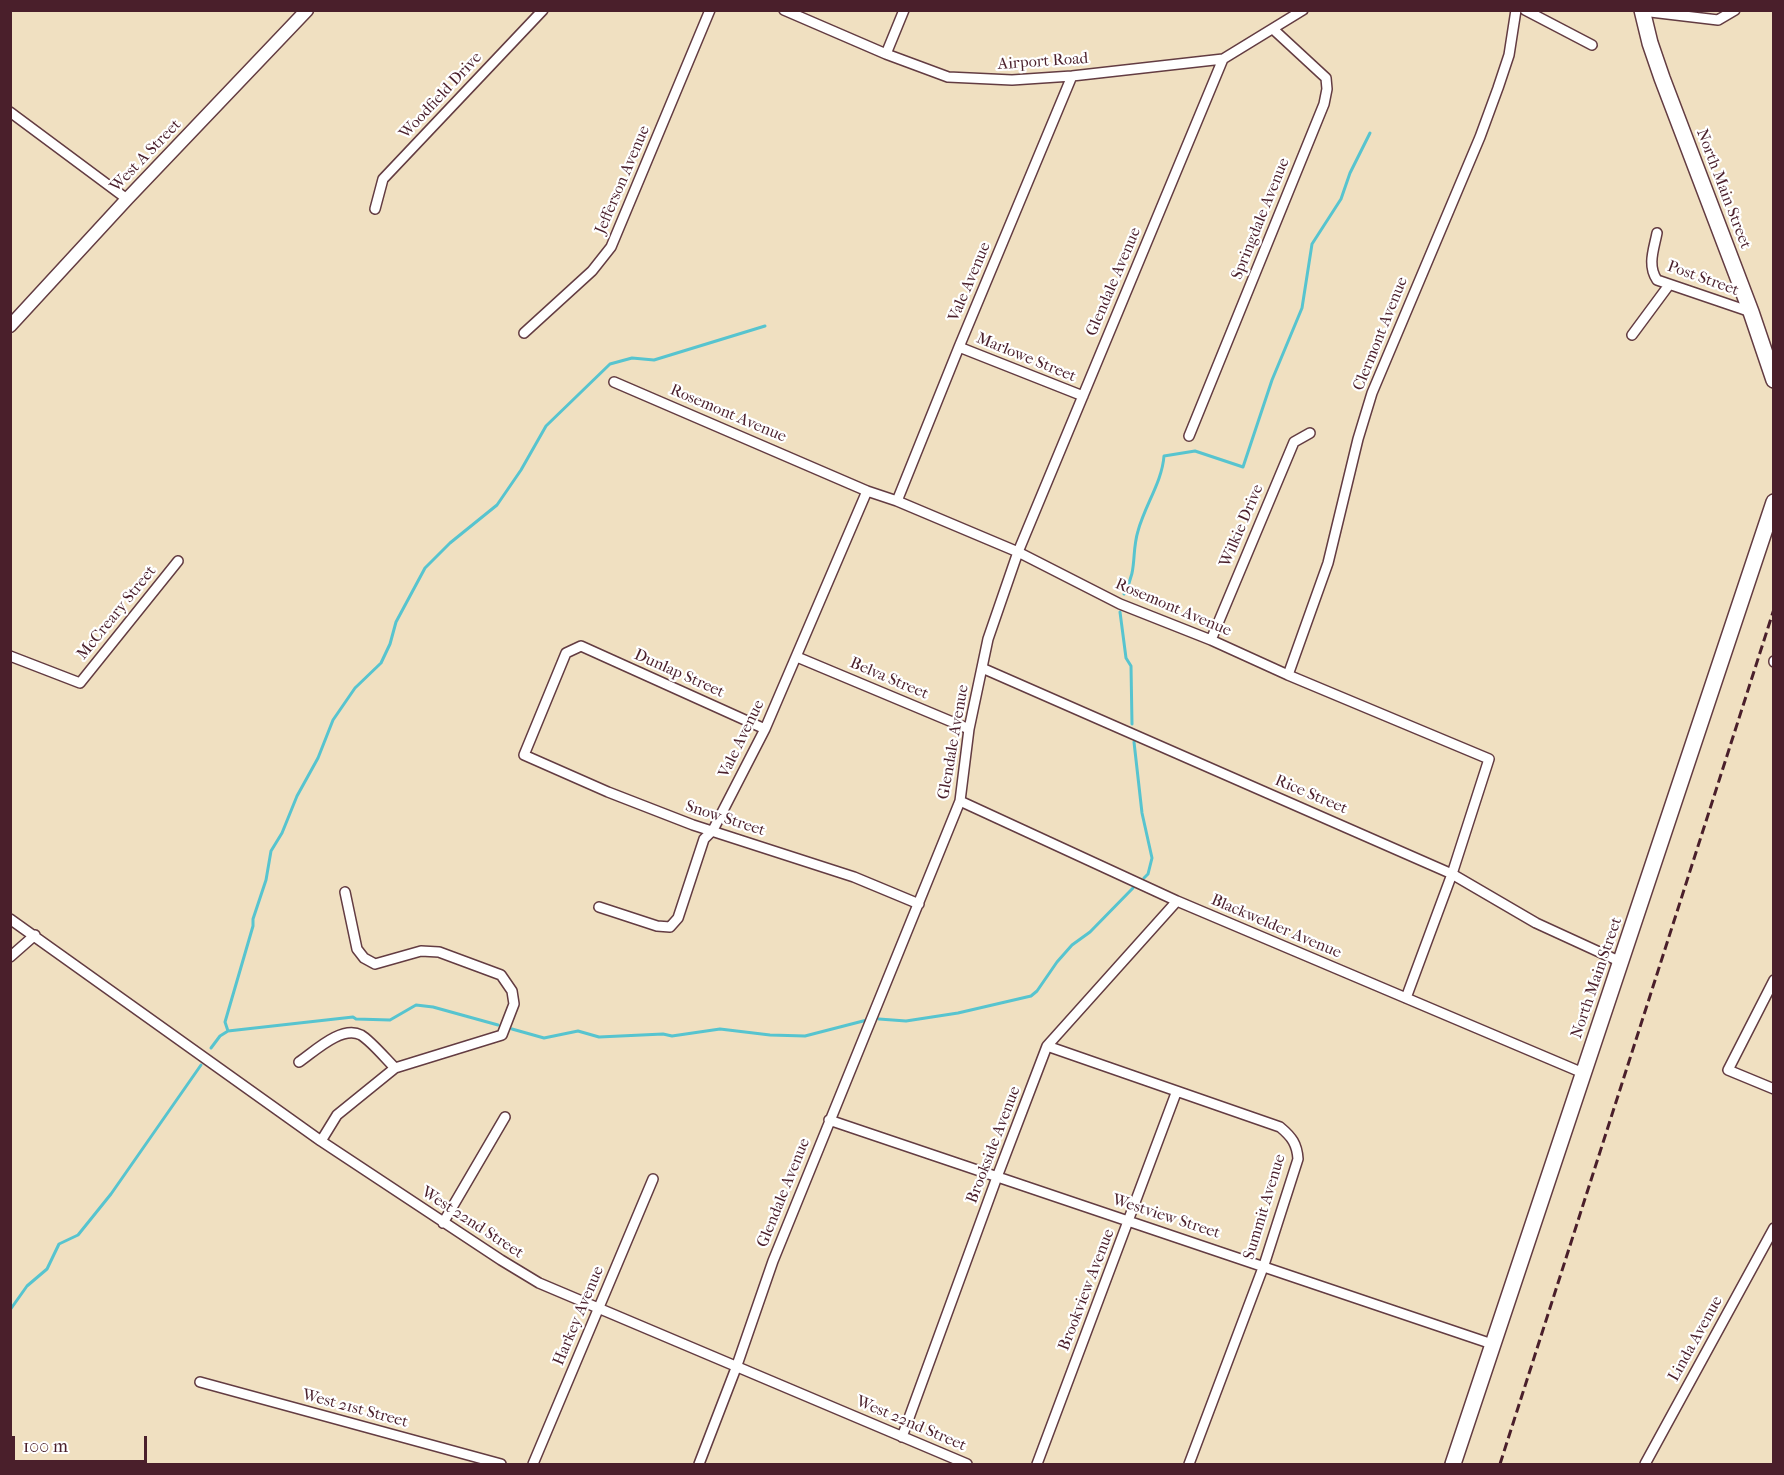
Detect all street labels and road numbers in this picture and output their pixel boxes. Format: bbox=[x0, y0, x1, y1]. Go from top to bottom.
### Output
street label: Woodfield Drive bbox=[396, 49, 486, 143]
street label: Airport Road bbox=[997, 49, 1089, 75]
street label: West A Street bbox=[107, 116, 185, 196]
street label: Jefferson Avenue bbox=[591, 123, 655, 237]
street label: North Main Street bbox=[1691, 126, 1755, 252]
street label: Springdale Avenue bbox=[1228, 155, 1294, 283]
street label: Glendale Avenue bbox=[1082, 225, 1146, 339]
street label: Vale Avenue bbox=[945, 240, 995, 324]
street label: Post Street bbox=[1665, 257, 1741, 301]
street label: Clermont Avenue bbox=[1349, 274, 1413, 394]
street label: Marlowe Street bbox=[973, 329, 1079, 387]
street label: Rosemont Avenue bbox=[667, 381, 789, 447]
street label: Wilkie Drive bbox=[1216, 482, 1268, 570]
street label: McCreary Street bbox=[73, 562, 161, 664]
street label: Rosemont Avenue bbox=[1112, 575, 1234, 641]
street label: Dunlap Street bbox=[631, 646, 727, 702]
street label: Belva Street bbox=[847, 654, 931, 704]
street label: Glendale Avenue bbox=[934, 683, 974, 801]
street label: Vale Avenue bbox=[715, 697, 769, 781]
street label: Rice Street bbox=[1272, 771, 1350, 819]
street label: Snow Street bbox=[683, 797, 767, 841]
street label: Blackwelder Avenue bbox=[1208, 891, 1344, 963]
street label: North Main Street bbox=[1567, 915, 1627, 1041]
street label: Brookside Avenue bbox=[963, 1084, 1025, 1206]
street label: Glendale Avenue bbox=[753, 1136, 815, 1250]
street label: Summit Avenue bbox=[1240, 1152, 1290, 1262]
street label: West 22nd Street bbox=[417, 1183, 527, 1263]
street label: Westview Street bbox=[1110, 1191, 1222, 1243]
street label: Brookview Avenue bbox=[1055, 1226, 1119, 1354]
street label: Harkey Avenue bbox=[549, 1263, 609, 1369]
street label: Linda Avenue bbox=[1665, 1293, 1727, 1385]
street label: West 21st Street bbox=[300, 1386, 410, 1432]
street label: West 22nd Street bbox=[853, 1392, 969, 1456]

